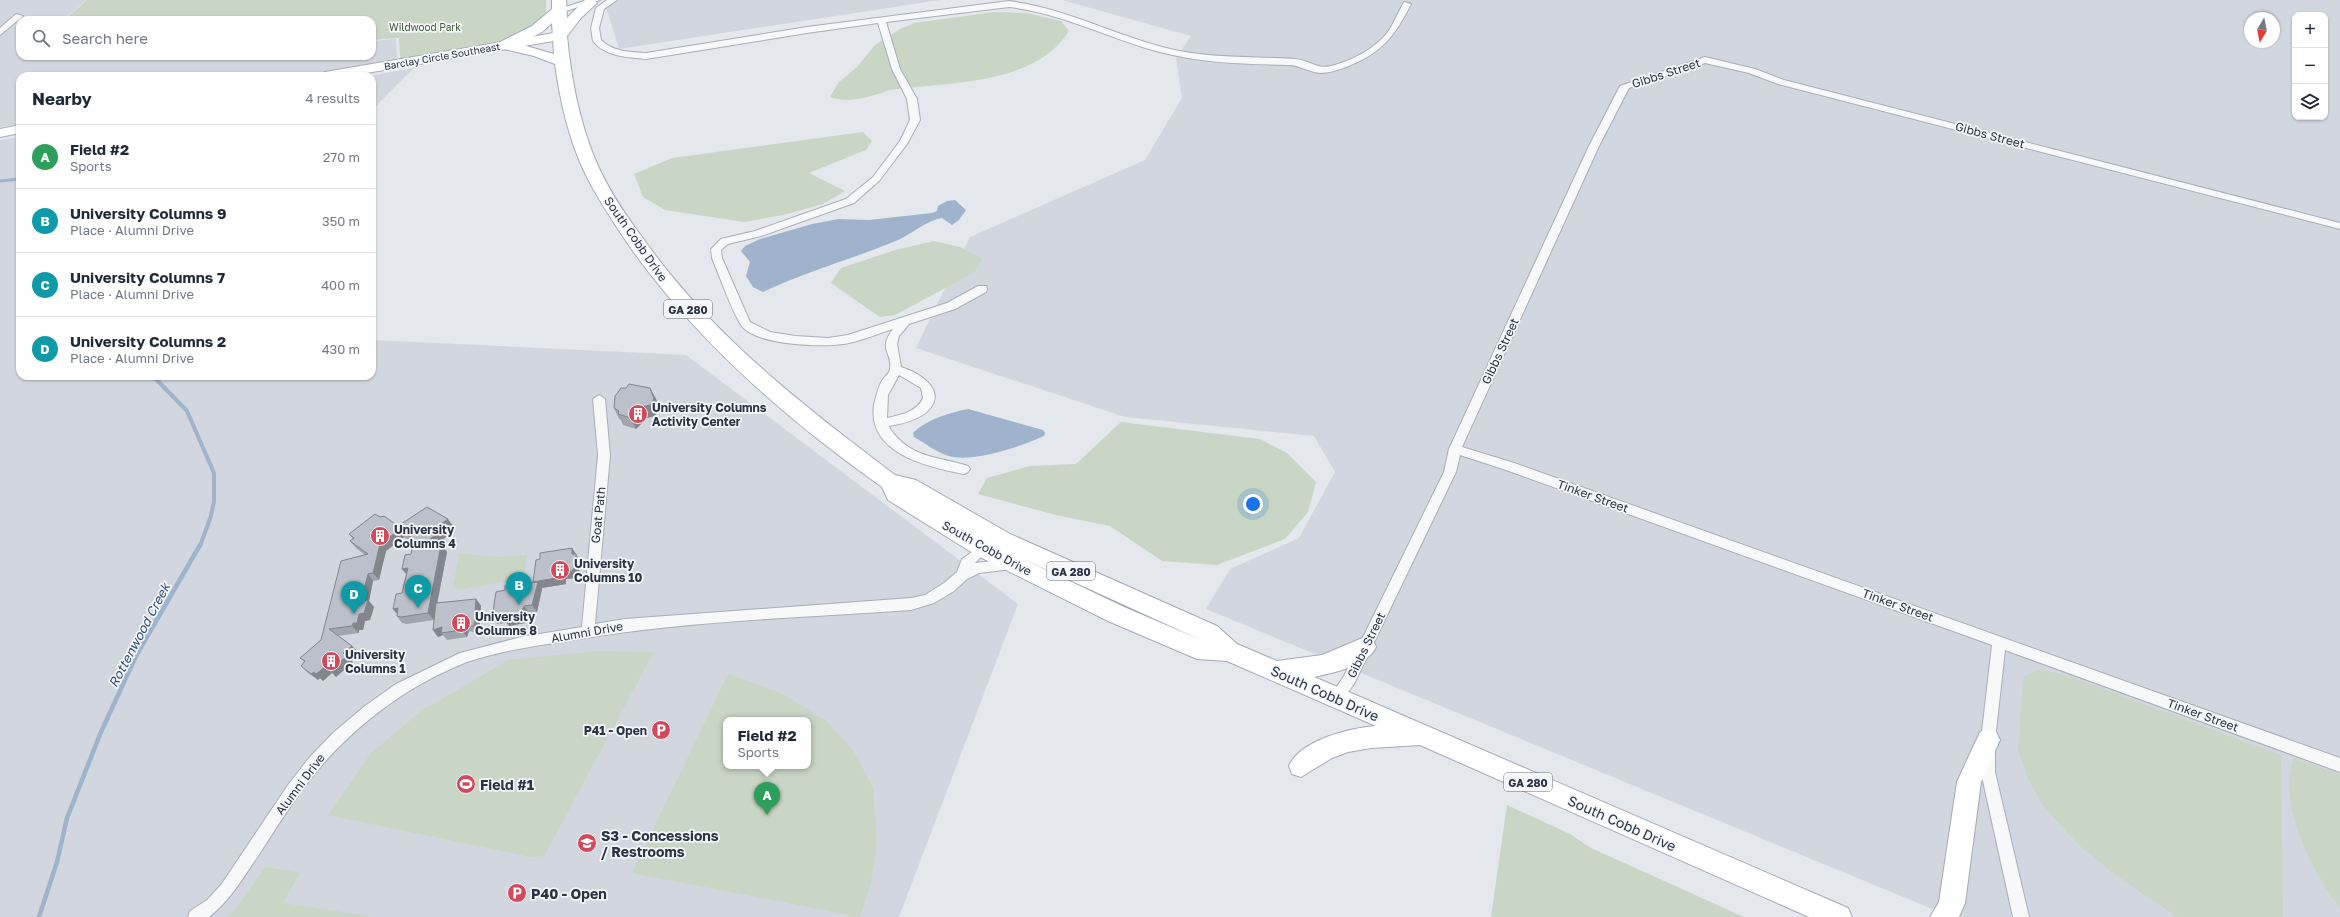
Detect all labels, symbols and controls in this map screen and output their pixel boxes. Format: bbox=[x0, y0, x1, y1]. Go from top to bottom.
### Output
north arrow bbox=[2244, 12, 2280, 48]
map controls bbox=[2292, 12, 2328, 120]
button: + bbox=[2292, 12, 2328, 48]
search box bbox=[16, 16, 376, 60]
park label: Wildwood Park bbox=[389, 21, 461, 33]
icon: search bbox=[30, 27, 52, 49]
text: Search here bbox=[62, 29, 148, 47]
street label: Barclay Circle Southeast bbox=[383, 40, 501, 72]
button: − bbox=[2292, 48, 2328, 84]
street label: Gibbs Street bbox=[1630, 55, 1702, 91]
button: layers bbox=[2292, 84, 2328, 120]
text: Nearby bbox=[32, 88, 92, 109]
text: 4 results bbox=[306, 90, 360, 106]
street label: Gibbs Street bbox=[1954, 119, 2027, 152]
text: Field #2 bbox=[70, 140, 129, 158]
text: A bbox=[40, 149, 50, 165]
text: 270 m bbox=[323, 149, 360, 165]
text: Sports bbox=[70, 158, 112, 174]
street label: South Cobb Drive bbox=[601, 194, 671, 284]
text: University Columns 9 bbox=[70, 204, 226, 222]
text: B bbox=[40, 213, 50, 229]
text: 350 m bbox=[322, 213, 360, 229]
text: Place · Alumni Drive bbox=[70, 222, 194, 238]
text: University Columns 7 bbox=[70, 268, 225, 286]
text: C bbox=[40, 277, 50, 293]
text: 400 m bbox=[321, 277, 360, 293]
text: Place · Alumni Drive bbox=[70, 286, 194, 302]
road number: GA 280 bbox=[664, 300, 712, 318]
street label: Gibbs Street bbox=[1478, 315, 1522, 386]
text: University Columns 2 bbox=[70, 332, 226, 350]
text: D bbox=[40, 341, 50, 357]
text: 430 m bbox=[322, 341, 360, 357]
text: Place · Alumni Drive bbox=[70, 350, 194, 366]
place label: University Columns Activity Center bbox=[652, 400, 767, 429]
building icon: University Columns Activity Center bbox=[627, 403, 649, 425]
street label: Tinker Street bbox=[1555, 476, 1631, 516]
street label: Goat Path bbox=[588, 486, 608, 544]
your location bbox=[1243, 494, 1263, 514]
street label: South Cobb Drive bbox=[940, 517, 1034, 579]
place label: University Columns 4 bbox=[394, 522, 456, 551]
building icon: University Columns 4 bbox=[369, 525, 391, 547]
place label: University Columns 10 bbox=[574, 556, 643, 585]
building icon: University Columns 10 bbox=[549, 559, 571, 581]
road number: GA 280 bbox=[1047, 562, 1095, 580]
pin: B bbox=[506, 572, 532, 605]
pin: C bbox=[405, 575, 431, 608]
water label: Rottenwood Creek bbox=[105, 579, 174, 690]
pin: D bbox=[341, 581, 367, 614]
street label: Tinker Street bbox=[1860, 585, 1936, 625]
place label: University Columns 8 bbox=[475, 609, 537, 638]
street label: Gibbs Street bbox=[1344, 609, 1388, 680]
building icon: University Columns 8 bbox=[450, 612, 472, 634]
street label: Alumni Drive bbox=[550, 618, 624, 646]
place label: University Columns 1 bbox=[345, 647, 406, 676]
building icon: University Columns 1 bbox=[320, 650, 342, 672]
street label: South Cobb Drive bbox=[1268, 661, 1382, 725]
street label: Tinker Street bbox=[2165, 695, 2241, 735]
popup bbox=[723, 717, 811, 769]
parking icon: P41 - Open bbox=[650, 719, 672, 741]
place label: P41 - Open bbox=[584, 723, 647, 738]
text: Field #2 bbox=[737, 726, 797, 744]
text: Sports bbox=[737, 744, 779, 760]
street label: Alumni Drive bbox=[272, 750, 328, 818]
sports icon: Field #1 bbox=[455, 773, 477, 795]
road number: GA 280 bbox=[1504, 773, 1552, 791]
place label: Field #1 bbox=[480, 776, 534, 793]
pin: A bbox=[754, 782, 780, 815]
street label: South Cobb Drive bbox=[1565, 791, 1679, 855]
place label: S3 - Concessions / Restrooms bbox=[601, 827, 719, 860]
school or university icon: S3 - Concessions / Restrooms bbox=[576, 832, 598, 854]
parking icon: P40 - Open bbox=[506, 882, 528, 904]
place label: P40 - Open bbox=[531, 885, 607, 902]

